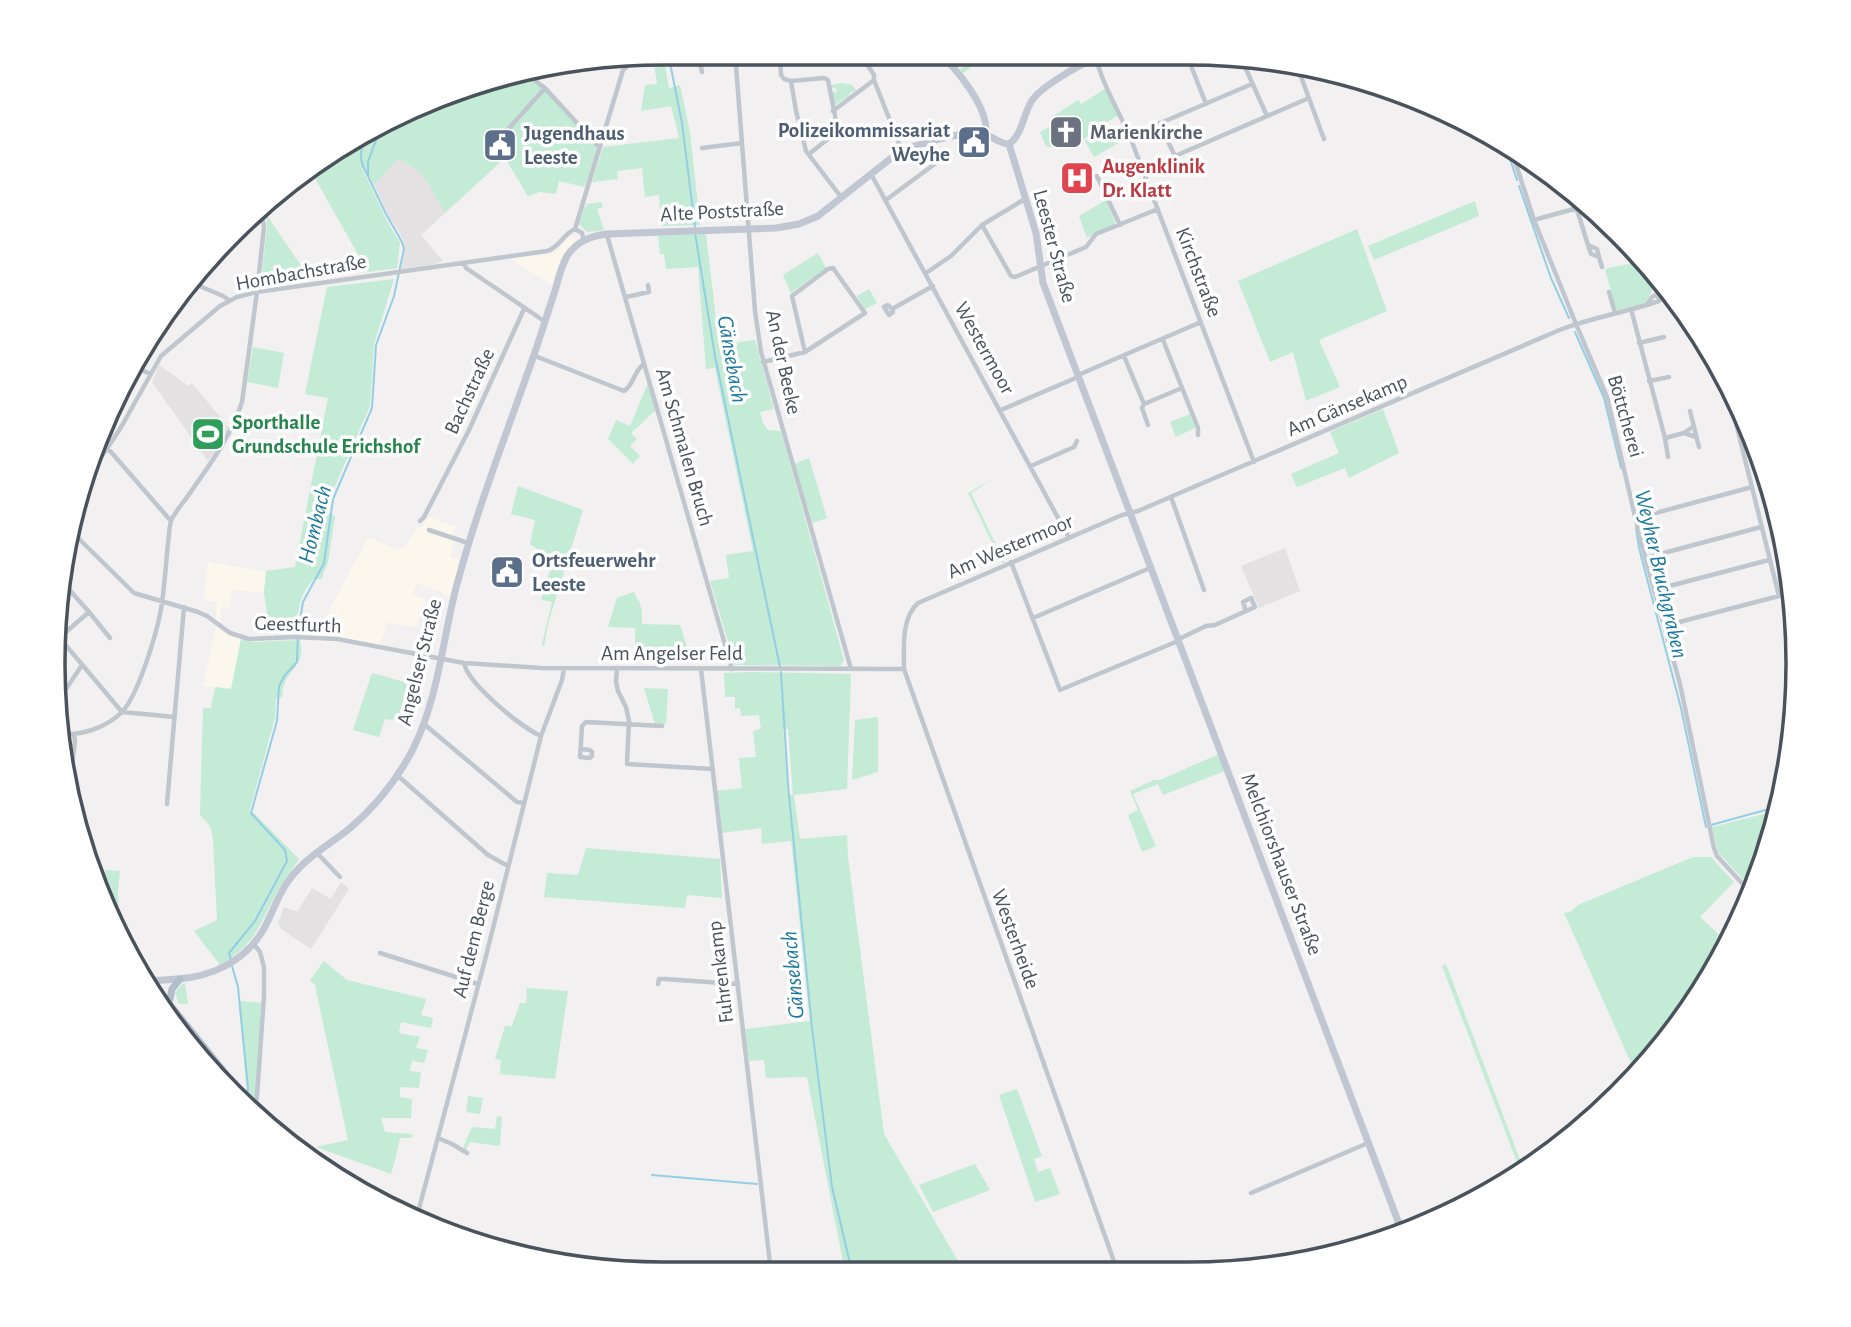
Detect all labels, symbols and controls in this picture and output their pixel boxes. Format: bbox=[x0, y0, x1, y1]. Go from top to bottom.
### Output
church icon: Marienkirche bbox=[1047, 113, 1085, 151]
place label: Polizeikommissariat Weyhe bbox=[778, 120, 950, 165]
place label: Marienkirche bbox=[1090, 122, 1203, 143]
place label: Jugendhaus Leeste bbox=[524, 123, 625, 168]
public building icon: Polizeikommissariat Weyhe bbox=[955, 123, 993, 161]
public building icon: Jugendhaus Leeste bbox=[481, 126, 519, 164]
place label: Augenklinik Dr. Klatt bbox=[1102, 156, 1206, 201]
hospital icon: Augenklinik Dr. Klatt bbox=[1058, 159, 1096, 197]
street label: Leester Straße bbox=[1029, 187, 1080, 305]
street label: Alte Poststraße bbox=[660, 198, 784, 225]
street label: Kirchstraße bbox=[1172, 224, 1225, 320]
street label: Hombachstraße bbox=[234, 251, 368, 294]
street label: Westermoor bbox=[951, 298, 1019, 398]
street label: An der Beeke bbox=[762, 308, 805, 416]
water label: Gänsebach bbox=[713, 314, 751, 405]
street label: Bachstraße bbox=[440, 345, 498, 437]
street label: Am Schmalen Bruch bbox=[652, 366, 717, 529]
street label: Am Gänsekamp bbox=[1284, 371, 1410, 440]
street label: Böttcherei bbox=[1604, 373, 1647, 460]
place label: Sporthalle Grundschule Erichshof bbox=[232, 412, 422, 457]
sports icon: Sporthalle Grundschule Erichshof bbox=[189, 415, 227, 453]
water label: Hombach bbox=[295, 483, 336, 566]
water label: Weyher Bruchgraben bbox=[1630, 488, 1691, 661]
street label: Am Westermoor bbox=[944, 510, 1076, 582]
place label: Ortsfeuerwehr Leeste bbox=[532, 550, 656, 595]
public building icon: Ortsfeuerwehr Leeste bbox=[488, 553, 526, 591]
street label: Angelser Straße bbox=[394, 597, 445, 728]
street label: Geestfurth bbox=[254, 612, 342, 637]
street label: Am Angelser Feld bbox=[601, 643, 743, 664]
street label: Melchiorshauser Straße bbox=[1237, 770, 1326, 958]
street label: Auf dem Berge bbox=[449, 878, 498, 1000]
street label: Westerheide bbox=[988, 887, 1043, 992]
street label: Fuhrenkamp bbox=[704, 920, 737, 1024]
water label: Gänsebach bbox=[778, 930, 809, 1020]

